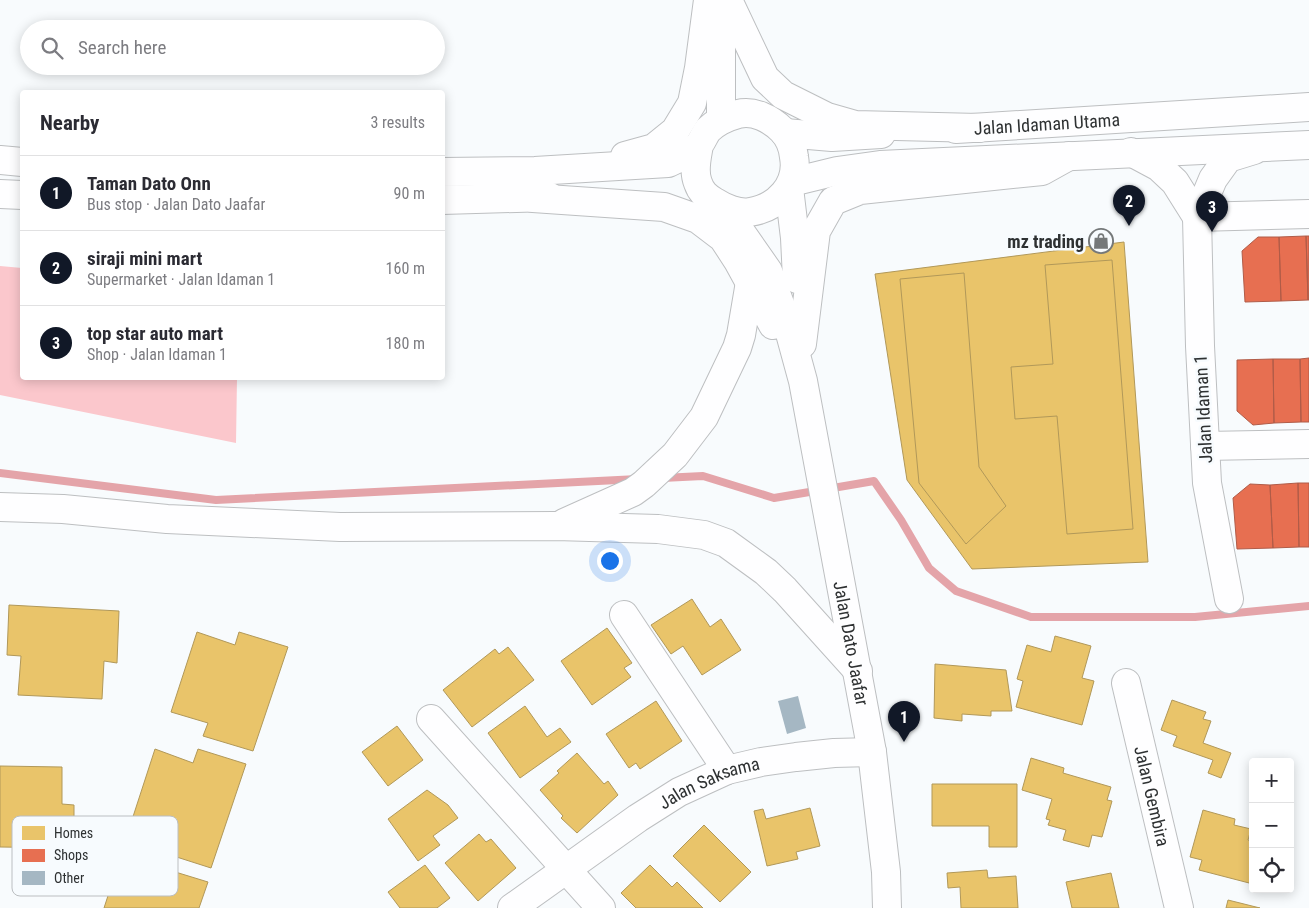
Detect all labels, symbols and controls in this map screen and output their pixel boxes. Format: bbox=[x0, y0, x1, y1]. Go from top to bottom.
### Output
search box bbox=[20, 20, 445, 75]
icon: search bbox=[38, 34, 66, 62]
text: Search here bbox=[78, 36, 166, 59]
street label: Jalan Idaman Utama bbox=[973, 108, 1120, 138]
text: Nearby bbox=[40, 111, 99, 135]
text: 3 results bbox=[370, 113, 425, 132]
text: Taman Dato Onn bbox=[87, 172, 211, 195]
text: 1 bbox=[52, 184, 60, 203]
text: 90 m bbox=[393, 184, 425, 203]
pin: 2 bbox=[1113, 185, 1145, 226]
pin: 3 bbox=[1196, 191, 1228, 232]
text: Bus stop · Jalan Dato Jaafar bbox=[87, 195, 265, 214]
shop icon: mz trading bbox=[1088, 228, 1114, 254]
place label: mz trading bbox=[1007, 231, 1084, 252]
text: siraji mini mart bbox=[87, 247, 202, 270]
text: 2 bbox=[52, 259, 60, 278]
text: 160 m bbox=[386, 259, 425, 278]
text: Supermarket · Jalan Idaman 1 bbox=[87, 270, 275, 289]
text: top star auto mart bbox=[87, 322, 223, 345]
text: 3 bbox=[52, 334, 60, 353]
text: 180 m bbox=[386, 334, 425, 353]
text: Shop · Jalan Idaman 1 bbox=[87, 345, 227, 364]
street label: Jalan Idaman 1 bbox=[1190, 354, 1216, 464]
your location bbox=[597, 548, 623, 574]
street label: Jalan Dato Jaafar bbox=[830, 579, 874, 707]
pin: 1 bbox=[888, 701, 920, 742]
street label: Jalan Gembira bbox=[1131, 744, 1175, 848]
street label: Jalan Saksama bbox=[654, 752, 761, 813]
map controls bbox=[1249, 758, 1294, 893]
button: + bbox=[1249, 758, 1294, 803]
button: − bbox=[1249, 803, 1294, 848]
legend bbox=[12, 816, 178, 896]
text: Homes bbox=[54, 825, 93, 841]
text: Shops bbox=[54, 847, 88, 863]
button: locate bbox=[1249, 848, 1294, 893]
text: Other bbox=[54, 870, 84, 886]

